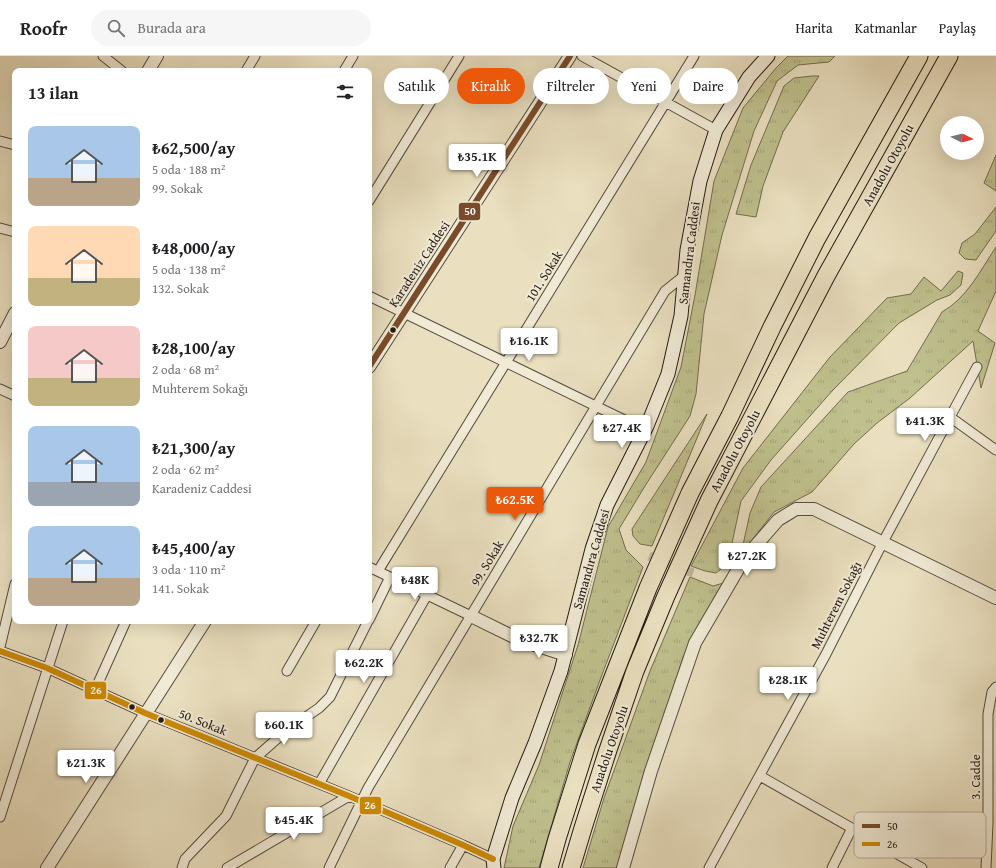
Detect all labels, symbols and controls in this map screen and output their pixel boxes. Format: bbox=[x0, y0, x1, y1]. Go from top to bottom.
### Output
search box bbox=[91, 10, 371, 46]
text: Roofr bbox=[20, 14, 67, 42]
icon: search bbox=[105, 17, 127, 39]
text: Burada ara bbox=[137, 17, 206, 38]
text: Harita bbox=[796, 18, 833, 38]
text: Katmanlar bbox=[855, 18, 917, 38]
text: Paylaş bbox=[939, 18, 976, 38]
chip: Satılık bbox=[384, 68, 449, 104]
chip: Kiralık bbox=[457, 68, 525, 104]
chip: Filtreler bbox=[533, 68, 609, 104]
chip: Yeni bbox=[617, 68, 671, 104]
chip: Daire bbox=[679, 68, 738, 104]
text: 13 ilan bbox=[28, 80, 79, 105]
icon: filters bbox=[334, 81, 356, 103]
north arrow bbox=[940, 116, 984, 160]
map controls bbox=[940, 116, 984, 160]
street label: Anadolu Otoyolu bbox=[858, 121, 918, 209]
text: ₺62,500/ay bbox=[152, 135, 235, 160]
icon: home bbox=[60, 142, 108, 190]
pin: ₺35.1K bbox=[444, 144, 510, 178]
text: ₺35.1K bbox=[458, 147, 496, 166]
text: 5 oda · 188 m² bbox=[152, 160, 225, 179]
text: 99. Sokak bbox=[152, 179, 203, 198]
street label: Samandıra Caddesi bbox=[673, 200, 705, 305]
line badge: 50 bbox=[458, 202, 481, 221]
text: 50 bbox=[464, 203, 476, 219]
street label: Karadeniz Caddesi bbox=[384, 217, 454, 311]
text: ₺48,000/ay bbox=[152, 235, 235, 260]
icon: home bbox=[60, 242, 108, 290]
street label: 101. Sokak bbox=[521, 246, 567, 305]
text: 5 oda · 138 m² bbox=[152, 260, 225, 279]
text: 132. Sokak bbox=[152, 279, 209, 298]
unlabelled marker bbox=[388, 325, 398, 335]
pin: ₺16.1K bbox=[496, 328, 562, 362]
text: ₺16.1K bbox=[510, 331, 548, 350]
text: ₺28,100/ay bbox=[152, 335, 235, 360]
icon: home bbox=[60, 342, 108, 390]
text: 2 oda · 68 m² bbox=[152, 360, 219, 379]
text: Muhterem Sokağı bbox=[152, 379, 248, 398]
street label: Anadolu Otoyolu bbox=[705, 406, 765, 496]
pin: ₺41.3K bbox=[892, 408, 958, 442]
text: ₺41.3K bbox=[906, 411, 944, 430]
pin: ₺27.4K bbox=[589, 415, 655, 449]
text: ₺27.4K bbox=[603, 418, 641, 437]
text: ₺21,300/ay bbox=[152, 435, 235, 460]
icon: home bbox=[60, 442, 108, 490]
text: 2 oda · 62 m² bbox=[152, 460, 219, 479]
text: Karadeniz Caddesi bbox=[152, 479, 252, 498]
pin: ₺62.5K bbox=[482, 487, 548, 521]
text: ₺62.5K bbox=[496, 490, 534, 509]
street label: Samandıra Caddesi bbox=[568, 506, 614, 611]
text: ₺45,400/ay bbox=[152, 535, 235, 560]
street label: 99. Sokak bbox=[466, 536, 508, 590]
icon: home bbox=[60, 542, 108, 590]
pin: ₺27.2K bbox=[714, 543, 780, 577]
text: ₺27.2K bbox=[728, 546, 766, 565]
street label: Muhterem Sokağı bbox=[806, 557, 866, 652]
text: 3 oda · 110 m² bbox=[152, 560, 225, 579]
pin: ₺48K bbox=[391, 567, 439, 601]
text: ₺48K bbox=[401, 570, 429, 589]
text: 141. Sokak bbox=[152, 579, 209, 598]
pin: ₺32.7K bbox=[506, 625, 572, 659]
text: ₺32.7K bbox=[520, 628, 558, 647]
pin: ₺62.2K bbox=[331, 650, 397, 684]
text: ₺62.2K bbox=[345, 653, 383, 672]
pin: ₺28.1K bbox=[755, 667, 821, 701]
text: ₺28.1K bbox=[769, 670, 807, 689]
line badge: 26 bbox=[84, 681, 107, 700]
text: 26 bbox=[90, 682, 102, 698]
unlabelled marker bbox=[127, 702, 137, 712]
street label: Anadolu Otoyolu bbox=[585, 703, 633, 795]
street label: 50. Sokak bbox=[176, 704, 231, 740]
pin: ₺60.1K bbox=[251, 712, 317, 746]
unlabelled marker bbox=[156, 715, 166, 725]
text: ₺60.1K bbox=[265, 715, 303, 734]
pin: ₺21.3K bbox=[53, 750, 119, 784]
text: ₺21.3K bbox=[67, 753, 105, 772]
street label: 3. Cadde bbox=[966, 754, 985, 800]
line badge: 26 bbox=[359, 796, 382, 815]
text: 26 bbox=[364, 797, 376, 813]
pin: ₺45.4K bbox=[261, 807, 327, 841]
text: ₺45.4K bbox=[275, 810, 313, 829]
legend bbox=[854, 812, 986, 858]
text: 50 bbox=[887, 818, 898, 834]
text: 26 bbox=[887, 836, 898, 852]

